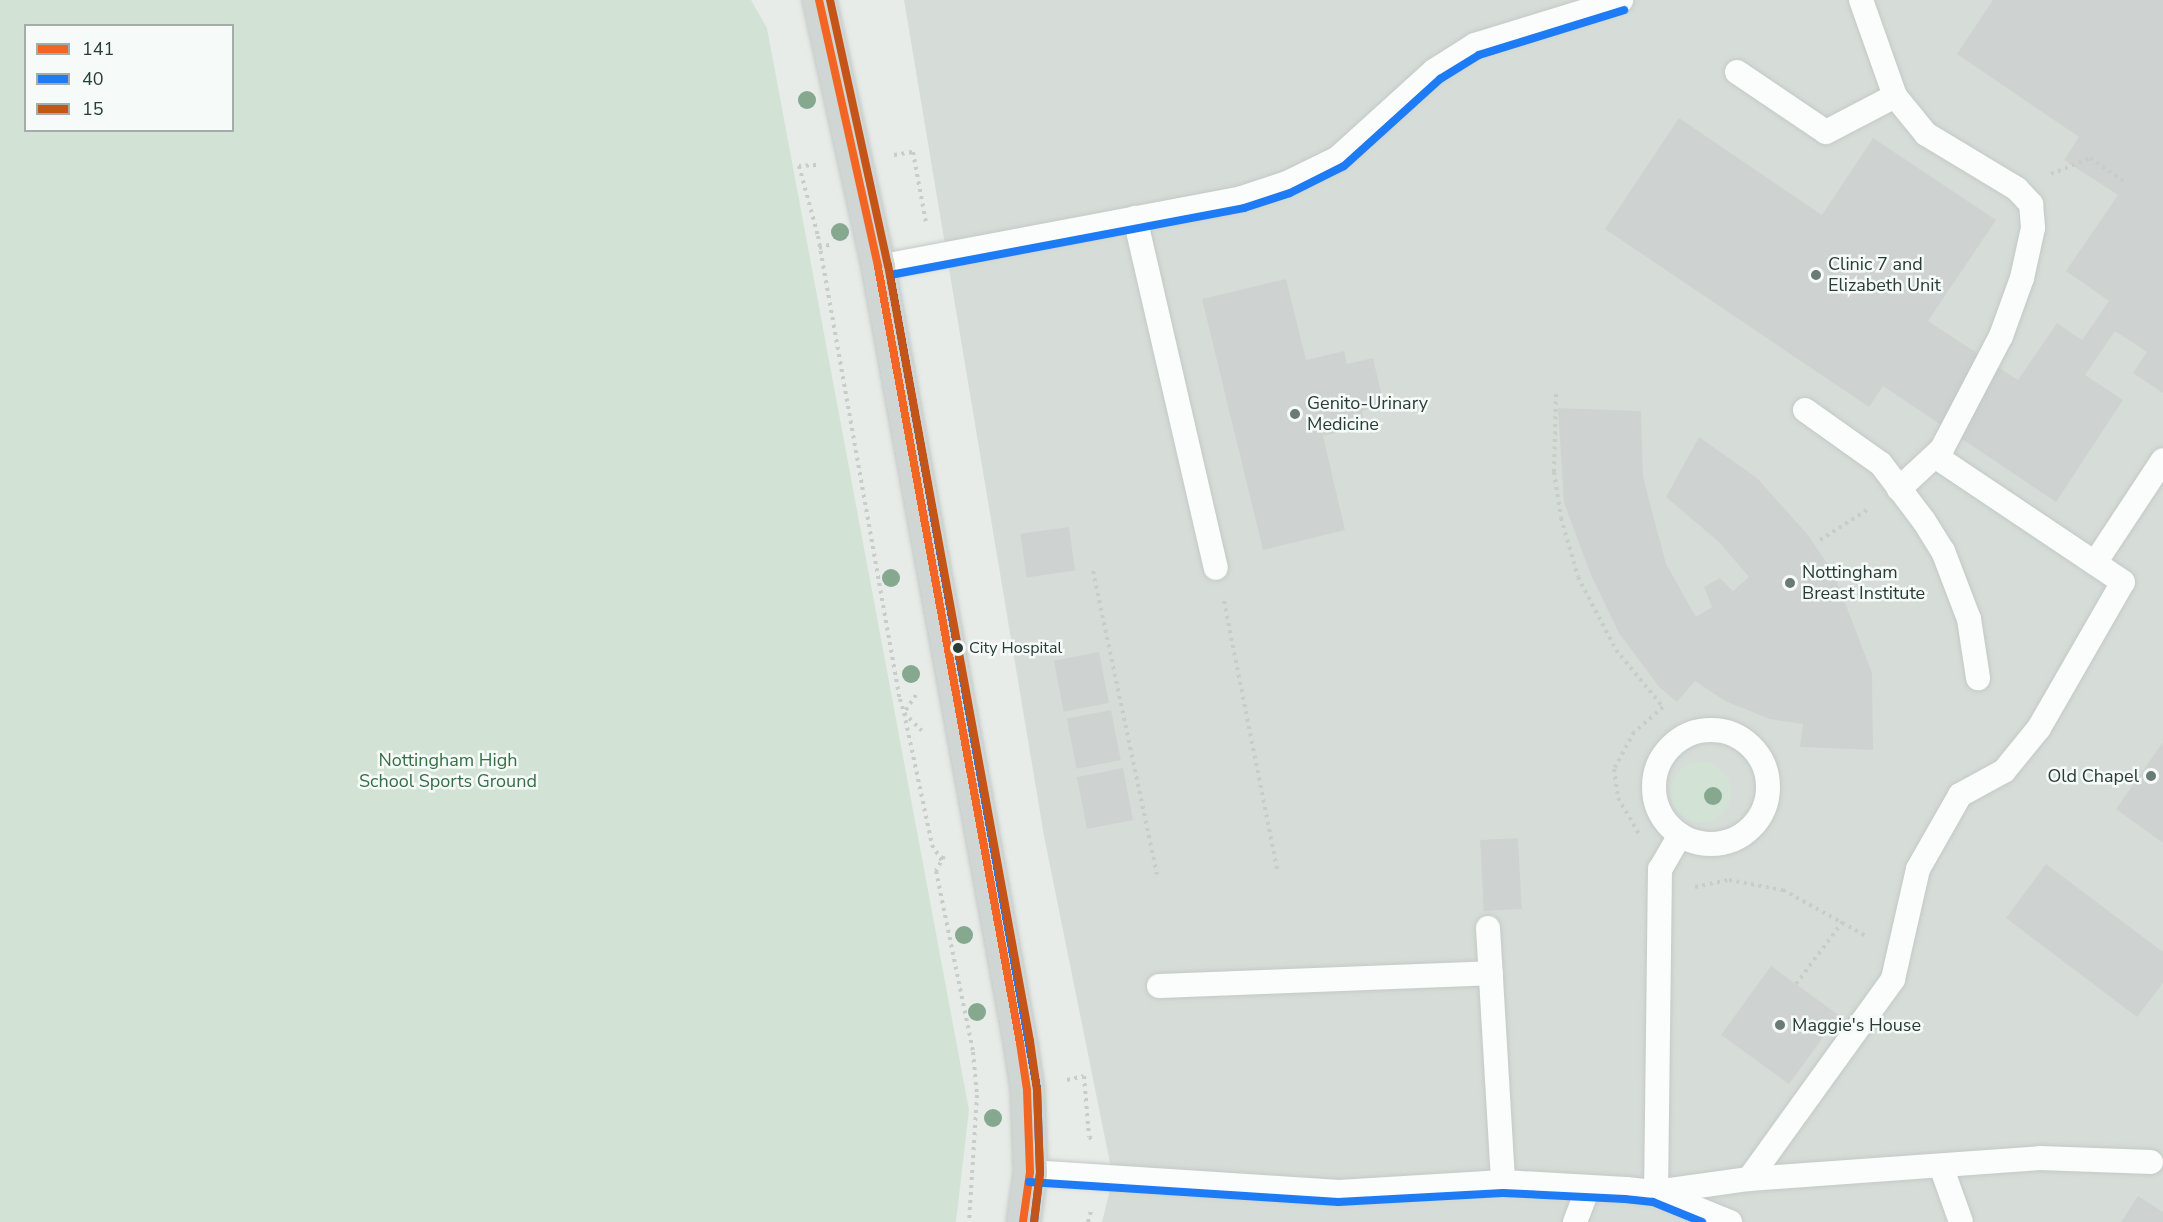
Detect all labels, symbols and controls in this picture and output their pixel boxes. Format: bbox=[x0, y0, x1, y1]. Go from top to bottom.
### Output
legend bbox=[24, 24, 234, 132]
text: 141 bbox=[82, 37, 114, 61]
text: 40 bbox=[82, 67, 104, 91]
text: 15 bbox=[82, 97, 104, 121]
place label: Clinic 7 and Elizabeth Unit bbox=[1828, 254, 1941, 296]
marker: Clinic 7 and Elizabeth Unit bbox=[1809, 268, 1823, 282]
place label: Genito-Urinary Medicine bbox=[1307, 393, 1428, 436]
marker: Genito-Urinary Medicine bbox=[1288, 407, 1302, 421]
place label: Nottingham Breast Institute bbox=[1802, 562, 1925, 604]
marker: Nottingham Breast Institute bbox=[1783, 576, 1797, 590]
place label: City Hospital bbox=[969, 638, 1062, 658]
marker: City Hospital bbox=[952, 642, 964, 654]
park label: Nottingham High School Sports Ground bbox=[359, 750, 537, 792]
place label: Old Chapel bbox=[2048, 765, 2139, 787]
marker: Old Chapel bbox=[2144, 769, 2158, 783]
place label: Maggie's House bbox=[1792, 1014, 1921, 1036]
marker: Maggie's House bbox=[1773, 1018, 1787, 1032]

